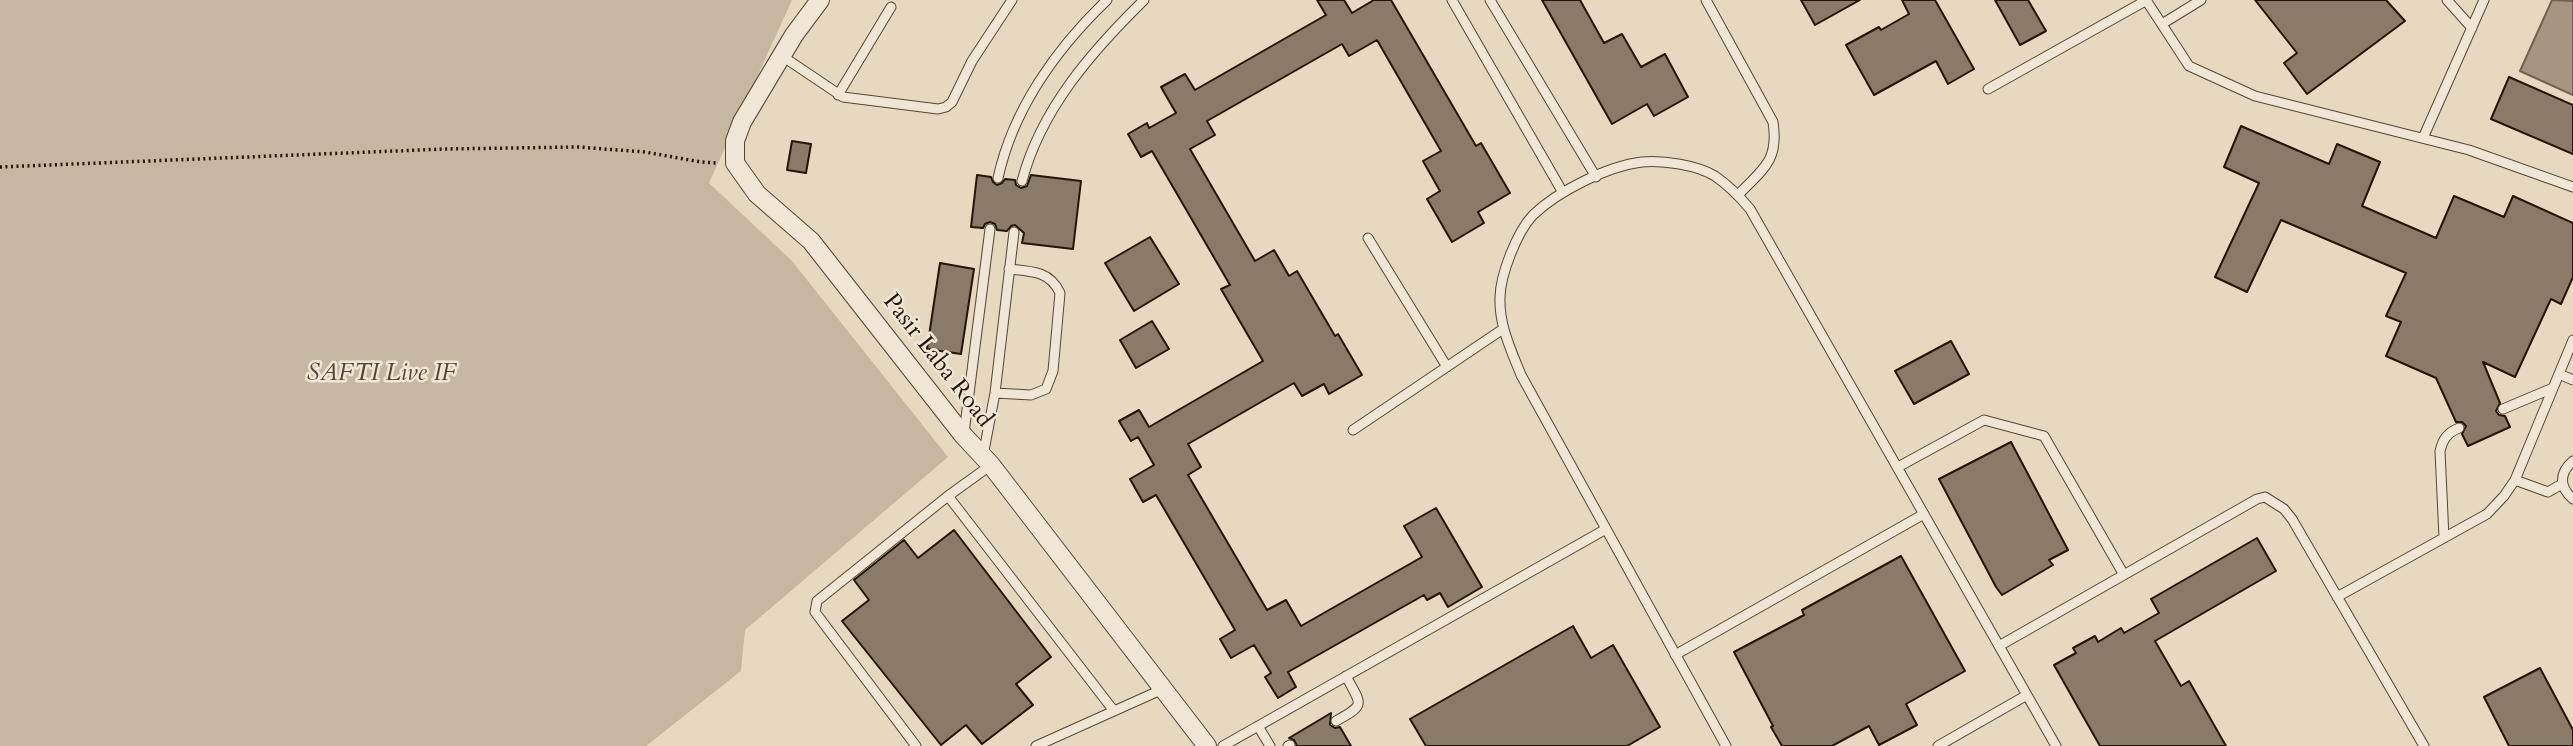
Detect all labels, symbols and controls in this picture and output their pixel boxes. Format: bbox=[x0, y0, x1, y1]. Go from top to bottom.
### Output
street label: Pasir Laba Road bbox=[876, 288, 998, 434]
park label: SAFTI Live IF bbox=[307, 360, 457, 388]

